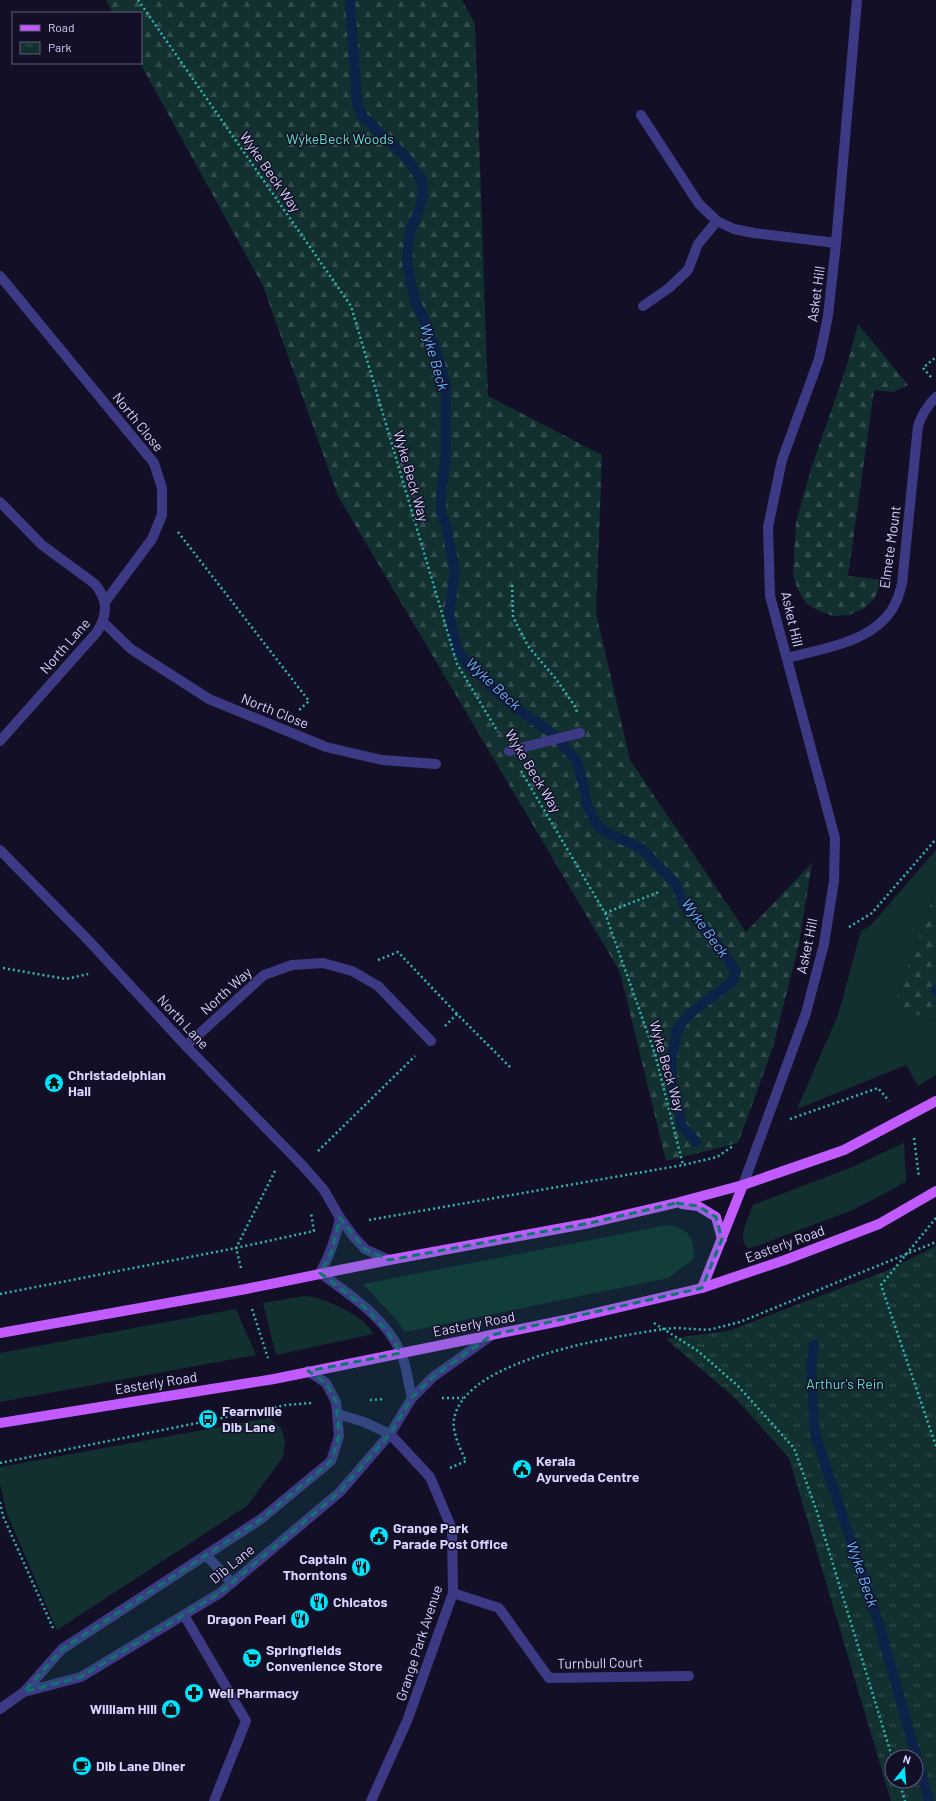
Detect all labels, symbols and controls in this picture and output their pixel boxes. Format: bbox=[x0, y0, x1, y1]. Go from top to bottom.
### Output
legend bbox=[12, 12, 142, 64]
text: Road bbox=[48, 20, 75, 34]
text: Park bbox=[48, 40, 72, 54]
street label: Wyke Beck Way bbox=[236, 128, 305, 216]
park label: WykeBeck Woods bbox=[286, 130, 394, 147]
street label: Asket Hill bbox=[803, 265, 828, 323]
water label: Wyke Beck bbox=[417, 321, 453, 393]
street label: North Close bbox=[109, 389, 167, 455]
street label: Wyke Beck Way bbox=[390, 428, 433, 524]
street label: Elmete Mount bbox=[875, 504, 904, 589]
street label: Asket Hill bbox=[778, 589, 807, 648]
street label: North Lane bbox=[36, 614, 93, 677]
water label: Wyke Beck bbox=[462, 653, 525, 714]
street label: North Close bbox=[239, 689, 311, 732]
street label: Wyke Beck Way bbox=[502, 726, 565, 816]
water label: Wyke Beck bbox=[678, 894, 734, 961]
street label: Asket Hill bbox=[792, 917, 821, 975]
street label: North Way bbox=[197, 963, 255, 1018]
street label: North Lane bbox=[154, 991, 213, 1052]
street label: Wyke Beck Way bbox=[646, 1018, 689, 1114]
place label: Christadelphian Hall bbox=[68, 1066, 166, 1099]
temple icon: Christadelphian Hall bbox=[43, 1072, 65, 1094]
street label: Easterly Road bbox=[743, 1221, 827, 1266]
street label: Easterly Road bbox=[431, 1307, 516, 1340]
street label: Easterly Road bbox=[113, 1368, 198, 1397]
park label: Arthur's Rein bbox=[806, 1375, 884, 1392]
place label: Fearnville Dib Lane bbox=[222, 1402, 282, 1435]
bus stop icon: Fearnville Dib Lane bbox=[197, 1408, 219, 1430]
place label: Kerala Ayurveda Centre bbox=[536, 1452, 640, 1485]
public building icon: Kerala Ayurveda Centre bbox=[511, 1458, 533, 1480]
place label: Grange Park Parade Post Office bbox=[393, 1519, 508, 1552]
public building icon: Grange Park Parade Post Office bbox=[368, 1525, 390, 1547]
water label: Wyke Beck bbox=[843, 1538, 883, 1610]
street label: Dib Lane bbox=[206, 1540, 258, 1587]
place label: Captain Thorntons bbox=[283, 1550, 347, 1583]
restaurant icon: Captain Thorntons bbox=[350, 1556, 372, 1578]
street label: Grange Park Avenue bbox=[392, 1583, 445, 1703]
restaurant icon: Chicatos bbox=[308, 1591, 330, 1613]
place label: Chicatos bbox=[333, 1593, 388, 1610]
restaurant icon: Dragon Pearl bbox=[289, 1608, 311, 1630]
place label: Dragon Pearl bbox=[207, 1610, 286, 1627]
place label: Springfields Convenience Store bbox=[266, 1641, 383, 1674]
supermarket icon: Springfields Convenience Store bbox=[241, 1647, 263, 1669]
street label: Turnbull Court bbox=[557, 1653, 643, 1672]
pharmacy icon: Well Pharmacy bbox=[183, 1682, 205, 1704]
place label: Well Pharmacy bbox=[208, 1684, 299, 1701]
shop icon: William Hill bbox=[160, 1698, 182, 1720]
place label: William Hill bbox=[90, 1700, 157, 1717]
north arrow bbox=[884, 1749, 924, 1789]
text: N bbox=[902, 1752, 912, 1766]
cafe icon: Dib Lane Diner bbox=[71, 1755, 93, 1777]
place label: Dib Lane Diner bbox=[96, 1757, 186, 1774]

